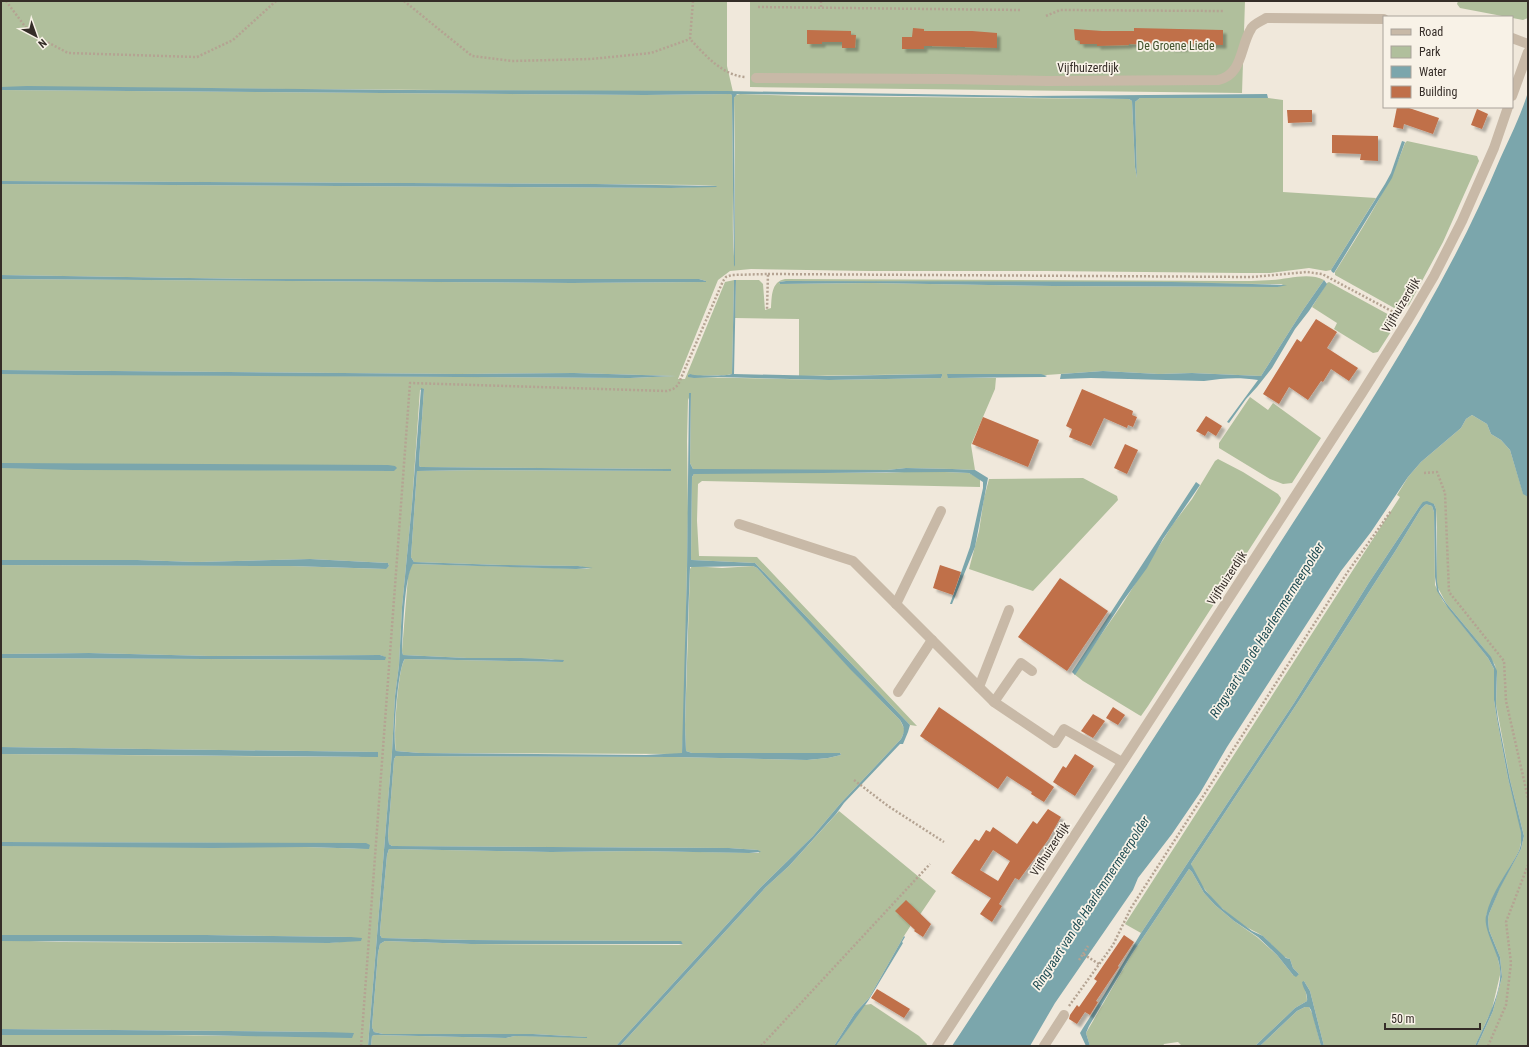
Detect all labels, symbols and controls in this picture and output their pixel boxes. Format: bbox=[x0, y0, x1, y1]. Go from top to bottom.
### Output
north arrow bbox=[16, 16, 56, 56]
legend bbox=[1383, 16, 1513, 108]
text: Road bbox=[1419, 25, 1443, 39]
text: N bbox=[35, 36, 49, 50]
park label: De Groene Liede bbox=[1137, 39, 1215, 53]
text: Park bbox=[1419, 45, 1441, 59]
street label: Vijfhuizerdijk bbox=[1057, 61, 1119, 75]
text: Water bbox=[1419, 65, 1447, 79]
text: Building bbox=[1419, 85, 1457, 99]
street label: Vijfhuizerdijk bbox=[1379, 275, 1423, 335]
water label: Ringvaart van de Haarlemmermeerpolder bbox=[1207, 539, 1328, 720]
street label: Vijfhuizerdijk bbox=[1204, 548, 1250, 608]
water label: Ringvaart van de Haarlemmermeerpolder bbox=[1029, 813, 1153, 992]
street label: Vijfhuizerdijk bbox=[1027, 819, 1073, 879]
scale bar bbox=[1385, 1005, 1480, 1031]
text: 50 m bbox=[1391, 1012, 1415, 1026]

